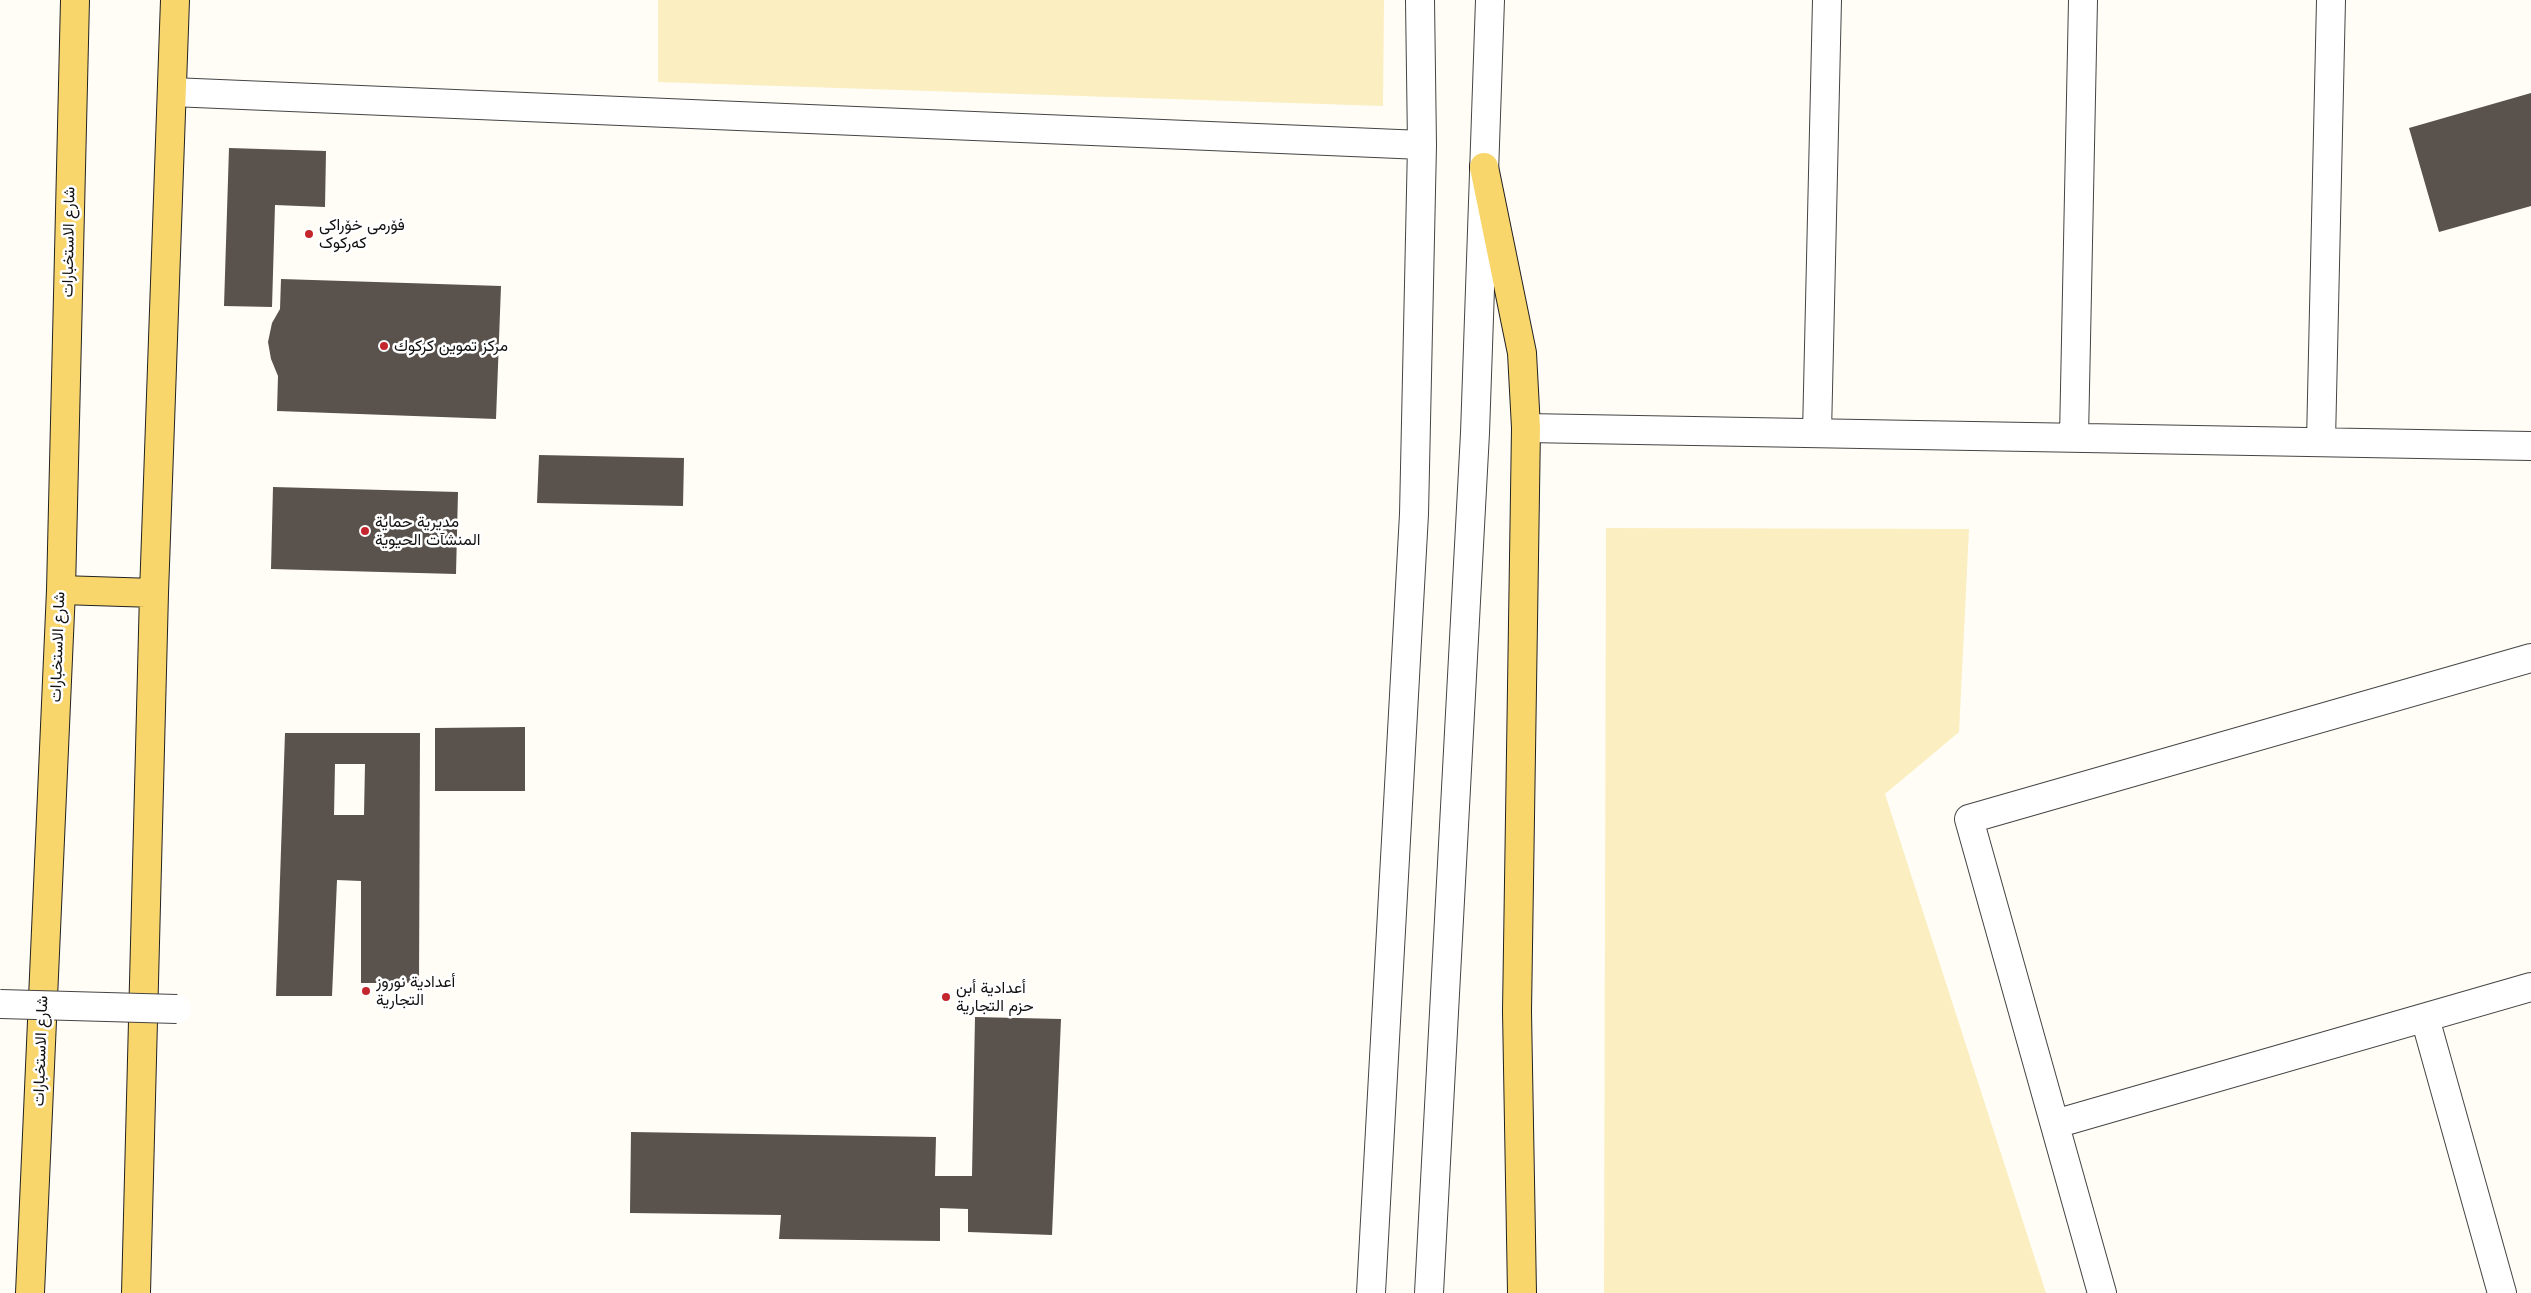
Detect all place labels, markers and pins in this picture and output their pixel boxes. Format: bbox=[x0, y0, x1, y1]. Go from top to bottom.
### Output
place label: فۆرمی خۆراکی کەرکوک bbox=[319, 215, 405, 253]
marker: فۆرمی خۆراکی کەرکوک bbox=[303, 228, 315, 240]
place label: مركز تموين كركوك bbox=[394, 336, 508, 356]
marker: مركز تموين كركوك bbox=[378, 340, 390, 352]
place label: مديرية حماية المنشآت الحيوية bbox=[375, 512, 480, 550]
marker: مديرية حماية المنشآت الحيوية bbox=[359, 525, 371, 537]
place label: أعدادية نوروز التجارية bbox=[376, 972, 455, 1010]
place label: أعدادية أبن حزم التجارية bbox=[956, 978, 1034, 1016]
marker: أعدادية نوروز التجارية bbox=[360, 985, 372, 997]
marker: أعدادية أبن حزم التجارية bbox=[940, 991, 952, 1003]

